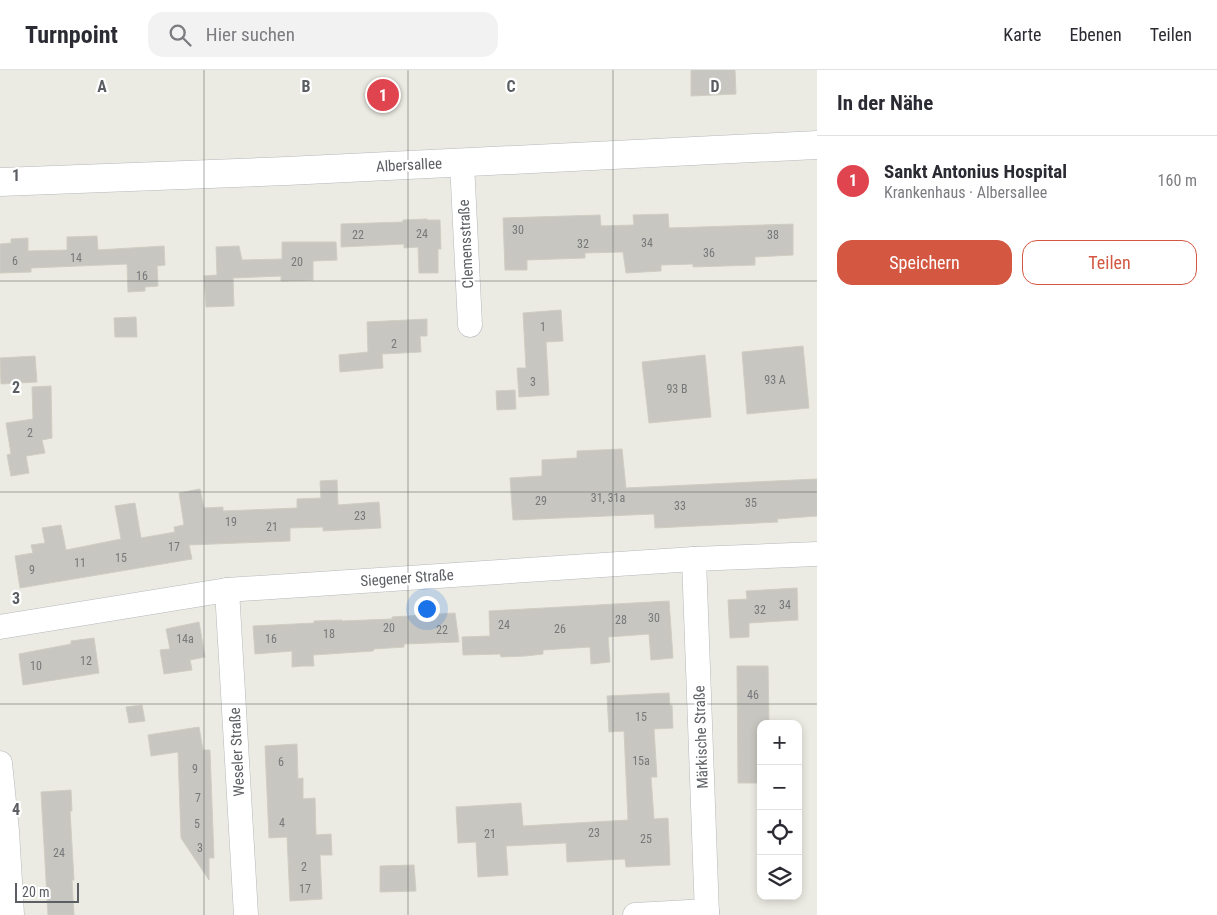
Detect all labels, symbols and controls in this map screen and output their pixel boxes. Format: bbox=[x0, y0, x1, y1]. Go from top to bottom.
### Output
search box bbox=[148, 12, 498, 57]
text: Turnpoint bbox=[25, 21, 118, 49]
icon: search bbox=[166, 21, 194, 49]
text: Hier suchen bbox=[206, 23, 295, 46]
text: Karte bbox=[1003, 24, 1042, 45]
text: Ebenen bbox=[1070, 24, 1122, 45]
text: Teilen bbox=[1150, 24, 1192, 45]
pin: 1 bbox=[367, 76, 399, 114]
text: A bbox=[97, 77, 107, 96]
text: B bbox=[302, 77, 311, 96]
text: C bbox=[506, 77, 516, 96]
text: D bbox=[710, 77, 720, 96]
text: In der Nähe bbox=[837, 91, 933, 115]
street label: Albersallee bbox=[376, 154, 442, 176]
text: Sankt Antonius Hospital bbox=[884, 160, 1067, 183]
text: 1 bbox=[12, 166, 20, 185]
text: 1 bbox=[849, 171, 857, 190]
text: 160 m bbox=[1158, 171, 1197, 190]
text: Krankenhaus · Albersallee bbox=[884, 183, 1047, 202]
street label: Clemensstraße bbox=[455, 199, 477, 289]
house number: 30 bbox=[512, 223, 524, 237]
house number: 24 bbox=[416, 227, 428, 241]
house number: 22 bbox=[352, 228, 364, 242]
house number: 38 bbox=[767, 228, 779, 242]
house number: 34 bbox=[641, 236, 653, 250]
house number: 32 bbox=[577, 237, 589, 251]
button: Speichern bbox=[837, 240, 1012, 285]
button: Teilen bbox=[1022, 240, 1197, 285]
house number: 36 bbox=[703, 246, 715, 260]
house number: 14 bbox=[70, 251, 82, 265]
house number: 6 bbox=[12, 254, 18, 268]
house number: 20 bbox=[291, 255, 303, 269]
house number: 16 bbox=[136, 269, 148, 283]
house number: 1 bbox=[540, 320, 546, 334]
house number: 2 bbox=[391, 337, 397, 351]
house number: 93 A bbox=[764, 373, 786, 387]
house number: 3 bbox=[530, 375, 536, 389]
text: 2 bbox=[12, 378, 20, 397]
house number: 93 B bbox=[666, 382, 688, 396]
house number: 2 bbox=[27, 426, 33, 440]
house number: 31, 31a bbox=[591, 491, 626, 505]
house number: 29 bbox=[535, 494, 547, 508]
house number: 35 bbox=[745, 496, 757, 510]
house number: 33 bbox=[674, 499, 686, 513]
house number: 23 bbox=[354, 509, 366, 523]
house number: 19 bbox=[225, 515, 237, 529]
house number: 21 bbox=[266, 520, 278, 534]
house number: 17 bbox=[168, 540, 180, 554]
house number: 15 bbox=[115, 551, 127, 565]
house number: 11 bbox=[74, 556, 86, 570]
house number: 9 bbox=[29, 563, 35, 577]
street label: Siegener Straße bbox=[360, 566, 454, 590]
text: 3 bbox=[12, 589, 20, 608]
your location bbox=[414, 596, 440, 622]
house number: 34 bbox=[779, 598, 791, 612]
house number: 32 bbox=[754, 603, 766, 617]
house number: 30 bbox=[648, 611, 660, 625]
house number: 28 bbox=[615, 613, 627, 627]
house number: 24 bbox=[498, 618, 510, 632]
house number: 20 bbox=[383, 621, 395, 635]
house number: 26 bbox=[554, 622, 566, 636]
house number: 22 bbox=[436, 623, 448, 637]
house number: 18 bbox=[323, 627, 335, 641]
house number: 14a bbox=[176, 632, 194, 646]
house number: 16 bbox=[265, 632, 277, 646]
house number: 12 bbox=[80, 654, 92, 668]
house number: 10 bbox=[30, 659, 42, 673]
street label: Märkische Straße bbox=[690, 685, 712, 789]
house number: 46 bbox=[747, 688, 759, 702]
street label: Weseler Straße bbox=[226, 707, 248, 797]
house number: 15 bbox=[635, 710, 647, 724]
map controls bbox=[757, 720, 802, 900]
button: + bbox=[757, 720, 802, 765]
house number: 15a bbox=[632, 754, 650, 768]
house number: 6 bbox=[278, 755, 284, 769]
house number: 9 bbox=[192, 762, 198, 776]
button: − bbox=[757, 765, 802, 810]
house number: 7 bbox=[195, 791, 201, 805]
text: 4 bbox=[12, 800, 20, 819]
button: locate bbox=[757, 810, 802, 855]
house number: 4 bbox=[279, 816, 285, 830]
house number: 5 bbox=[194, 817, 200, 831]
house number: 23 bbox=[588, 826, 600, 840]
house number: 21 bbox=[484, 827, 496, 841]
house number: 25 bbox=[640, 832, 652, 846]
house number: 3 bbox=[197, 841, 203, 855]
house number: 24 bbox=[53, 846, 65, 860]
button: layers bbox=[757, 855, 802, 900]
house number: 2 bbox=[301, 860, 307, 874]
scale bar bbox=[15, 880, 79, 903]
house number: 17 bbox=[299, 882, 311, 896]
text: 20 m bbox=[22, 884, 50, 900]

